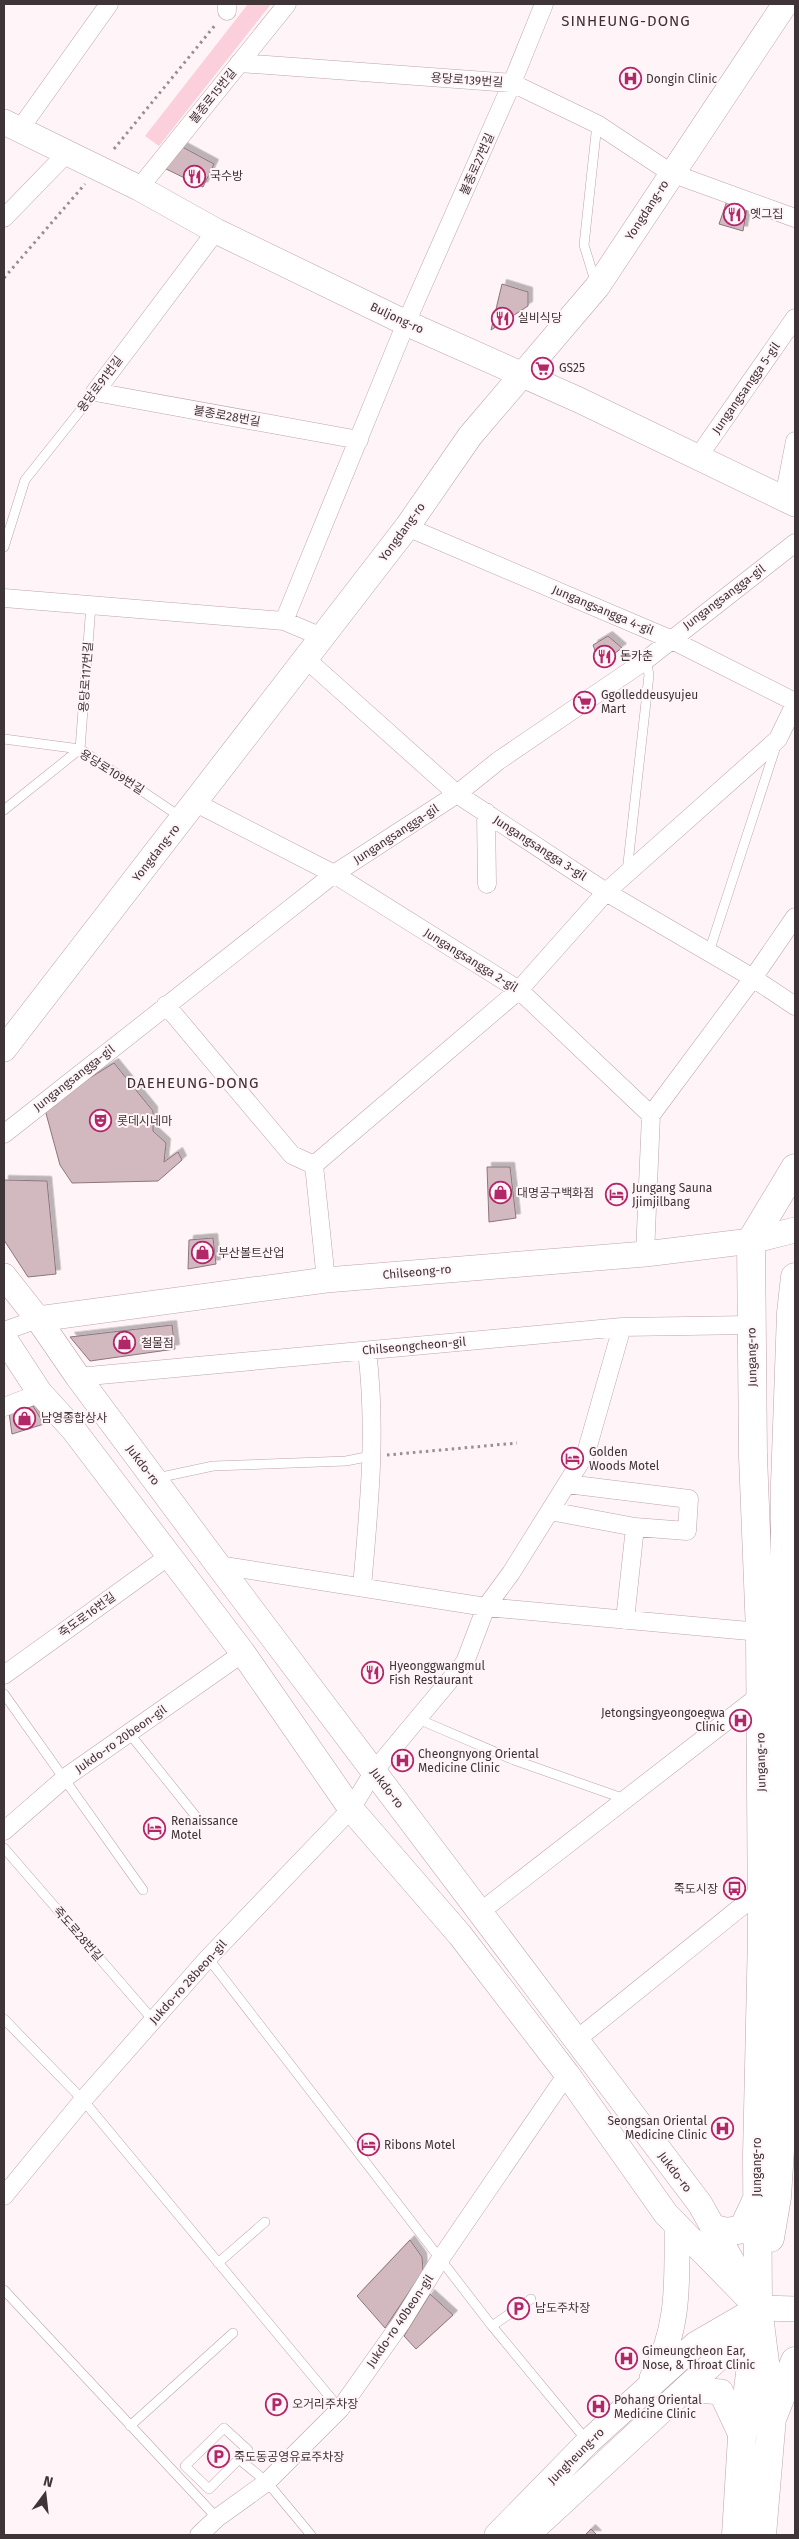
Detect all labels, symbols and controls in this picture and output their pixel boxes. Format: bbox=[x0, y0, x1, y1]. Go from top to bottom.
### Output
district label: SINHEUNG-DONG bbox=[561, 12, 691, 30]
street label: 불종로15번길 bbox=[187, 66, 239, 126]
hospital icon: Dongin Clinic bbox=[618, 67, 642, 91]
street label: 용당로139번길 bbox=[430, 70, 504, 90]
place label: Dongin Clinic bbox=[646, 72, 718, 86]
street label: 불종로27번길 bbox=[457, 131, 497, 197]
restaurant icon: 국수방 bbox=[182, 164, 206, 188]
place label: 국수방 bbox=[210, 169, 243, 183]
street label: Yongdang-ro bbox=[622, 177, 672, 243]
restaurant icon: 옛그집 bbox=[722, 202, 746, 226]
place label: 옛그집 bbox=[750, 207, 783, 221]
street label: Buljong-ro bbox=[368, 300, 426, 336]
restaurant icon: 실비식당 bbox=[490, 306, 514, 330]
place label: 실비식당 bbox=[518, 311, 562, 325]
street label: Jungangsangga 5-gil bbox=[709, 339, 783, 436]
street label: 용당로91번길 bbox=[74, 353, 126, 415]
supermarket icon: GS25 bbox=[531, 356, 555, 380]
place label: GS25 bbox=[559, 361, 585, 375]
street label: 불종로28번길 bbox=[192, 403, 262, 429]
street label: Yongdang-ro bbox=[376, 500, 428, 564]
street label: Jungangsangga-gil bbox=[680, 561, 768, 632]
street label: Jungangsangga 4-gil bbox=[550, 582, 656, 638]
street label: 용당로117번길 bbox=[77, 641, 95, 713]
restaurant icon: 돈카춘 bbox=[592, 644, 616, 668]
place label: 돈카춘 bbox=[620, 649, 653, 663]
place label: Ggolleddeusyujeu Mart bbox=[601, 688, 698, 716]
supermarket icon: Ggolleddeusyujeu Mart bbox=[573, 690, 597, 714]
street label: 용당로109번길 bbox=[77, 747, 147, 797]
street label: Jungangsangga-gil bbox=[351, 801, 442, 867]
street label: Jungangsangga 3-gil bbox=[491, 813, 590, 884]
street label: Yongdang-ro bbox=[129, 822, 183, 884]
street label: Jungangsangga 2-gil bbox=[421, 925, 521, 995]
street label: Jungangsangga-gil bbox=[31, 1042, 118, 1114]
district label: DAEHEUNG-DONG bbox=[127, 1074, 259, 1092]
theatre icon: 롯데시네마 bbox=[89, 1109, 113, 1133]
place label: 롯데시네마 bbox=[117, 1114, 172, 1128]
shop icon: 대명공구백화점 bbox=[489, 1181, 513, 1205]
place label: Jungang Sauna Jjimjilbang bbox=[632, 1181, 712, 1209]
hotel icon: Jungang Sauna Jjimjilbang bbox=[604, 1183, 628, 1207]
place label: 대명공구백화점 bbox=[517, 1186, 594, 1200]
shop icon: 부산볼트산업 bbox=[190, 1241, 214, 1265]
place label: 부산볼트산업 bbox=[218, 1246, 284, 1260]
street label: Chilseong-ro bbox=[382, 1262, 452, 1282]
street label: Jungang-ro bbox=[744, 1327, 760, 1387]
shop icon: 철물점 bbox=[113, 1331, 137, 1355]
street label: Chilseongcheon-gil bbox=[362, 1334, 467, 1358]
place label: 철물점 bbox=[141, 1336, 174, 1350]
shop icon: 남영종합상사 bbox=[13, 1406, 37, 1430]
place label: 남영종합상사 bbox=[41, 1411, 107, 1425]
street label: Jukdo-ro bbox=[123, 1442, 163, 1488]
place label: Golden Woods Motel bbox=[589, 1445, 660, 1473]
hotel icon: Golden Woods Motel bbox=[561, 1447, 585, 1471]
street label: 죽도로16번길 bbox=[56, 1590, 118, 1640]
place label: Hyeonggwangmul Fish Restaurant bbox=[389, 1659, 486, 1687]
restaurant icon: Hyeonggwangmul Fish Restaurant bbox=[361, 1661, 385, 1685]
street label: Jukdo-ro 20beon-gil bbox=[73, 1702, 170, 1776]
place label: Jetongsingyeongoegwa Clinic bbox=[601, 1706, 725, 1734]
hospital icon: Jetongsingyeongoegwa Clinic bbox=[729, 1708, 753, 1732]
street label: Jungang-ro bbox=[753, 1732, 769, 1792]
place label: Cheongnyong Oriental Medicine Clinic bbox=[418, 1747, 539, 1775]
hospital icon: Cheongnyong Oriental Medicine Clinic bbox=[390, 1749, 414, 1773]
street label: Jukdo-ro bbox=[367, 1765, 407, 1811]
place label: Renaissance Motel bbox=[171, 1814, 238, 1842]
hotel icon: Renaissance Motel bbox=[143, 1816, 167, 1840]
bus stop icon: 죽도시장 bbox=[722, 1877, 746, 1901]
place label: 죽도시장 bbox=[674, 1882, 718, 1896]
street label: 죽도로28번길 bbox=[50, 1904, 106, 1964]
street label: Jukdo-ro 28beon-gil bbox=[147, 1937, 230, 2027]
place label: Seongsan Oriental Medicine Clinic bbox=[607, 2114, 707, 2142]
hospital icon: Seongsan Oriental Medicine Clinic bbox=[711, 2116, 735, 2140]
hotel icon: Ribons Motel bbox=[356, 2133, 380, 2157]
street label: Jungang-ro bbox=[750, 2137, 764, 2197]
place label: Ribons Motel bbox=[384, 2138, 456, 2152]
street label: Jukdo-ro bbox=[655, 2149, 695, 2195]
street label: Jukdo-ro 40beon-gil bbox=[364, 2272, 437, 2370]
parking icon: 남도주차장 bbox=[507, 2296, 531, 2320]
place label: 남도주차장 bbox=[535, 2301, 590, 2315]
place label: Gimeungcheon Ear, Nose, & Throat Clinic bbox=[642, 2344, 756, 2372]
hospital icon: Gimeungcheon Ear, Nose, & Throat Clinic bbox=[614, 2346, 638, 2370]
parking icon: 오거리주차장 bbox=[264, 2392, 288, 2416]
place label: Pohang Oriental Medicine Clinic bbox=[614, 2393, 702, 2421]
hospital icon: Pohang Oriental Medicine Clinic bbox=[586, 2395, 610, 2419]
place label: 오거리주차장 bbox=[292, 2397, 358, 2411]
street label: Jungheung-ro bbox=[545, 2425, 607, 2487]
parking icon: 죽도동공영유료주차장 bbox=[206, 2445, 230, 2469]
place label: 죽도동공영유료주차장 bbox=[234, 2450, 344, 2464]
north arrow bbox=[20, 2469, 70, 2519]
text: N bbox=[42, 2473, 55, 2491]

